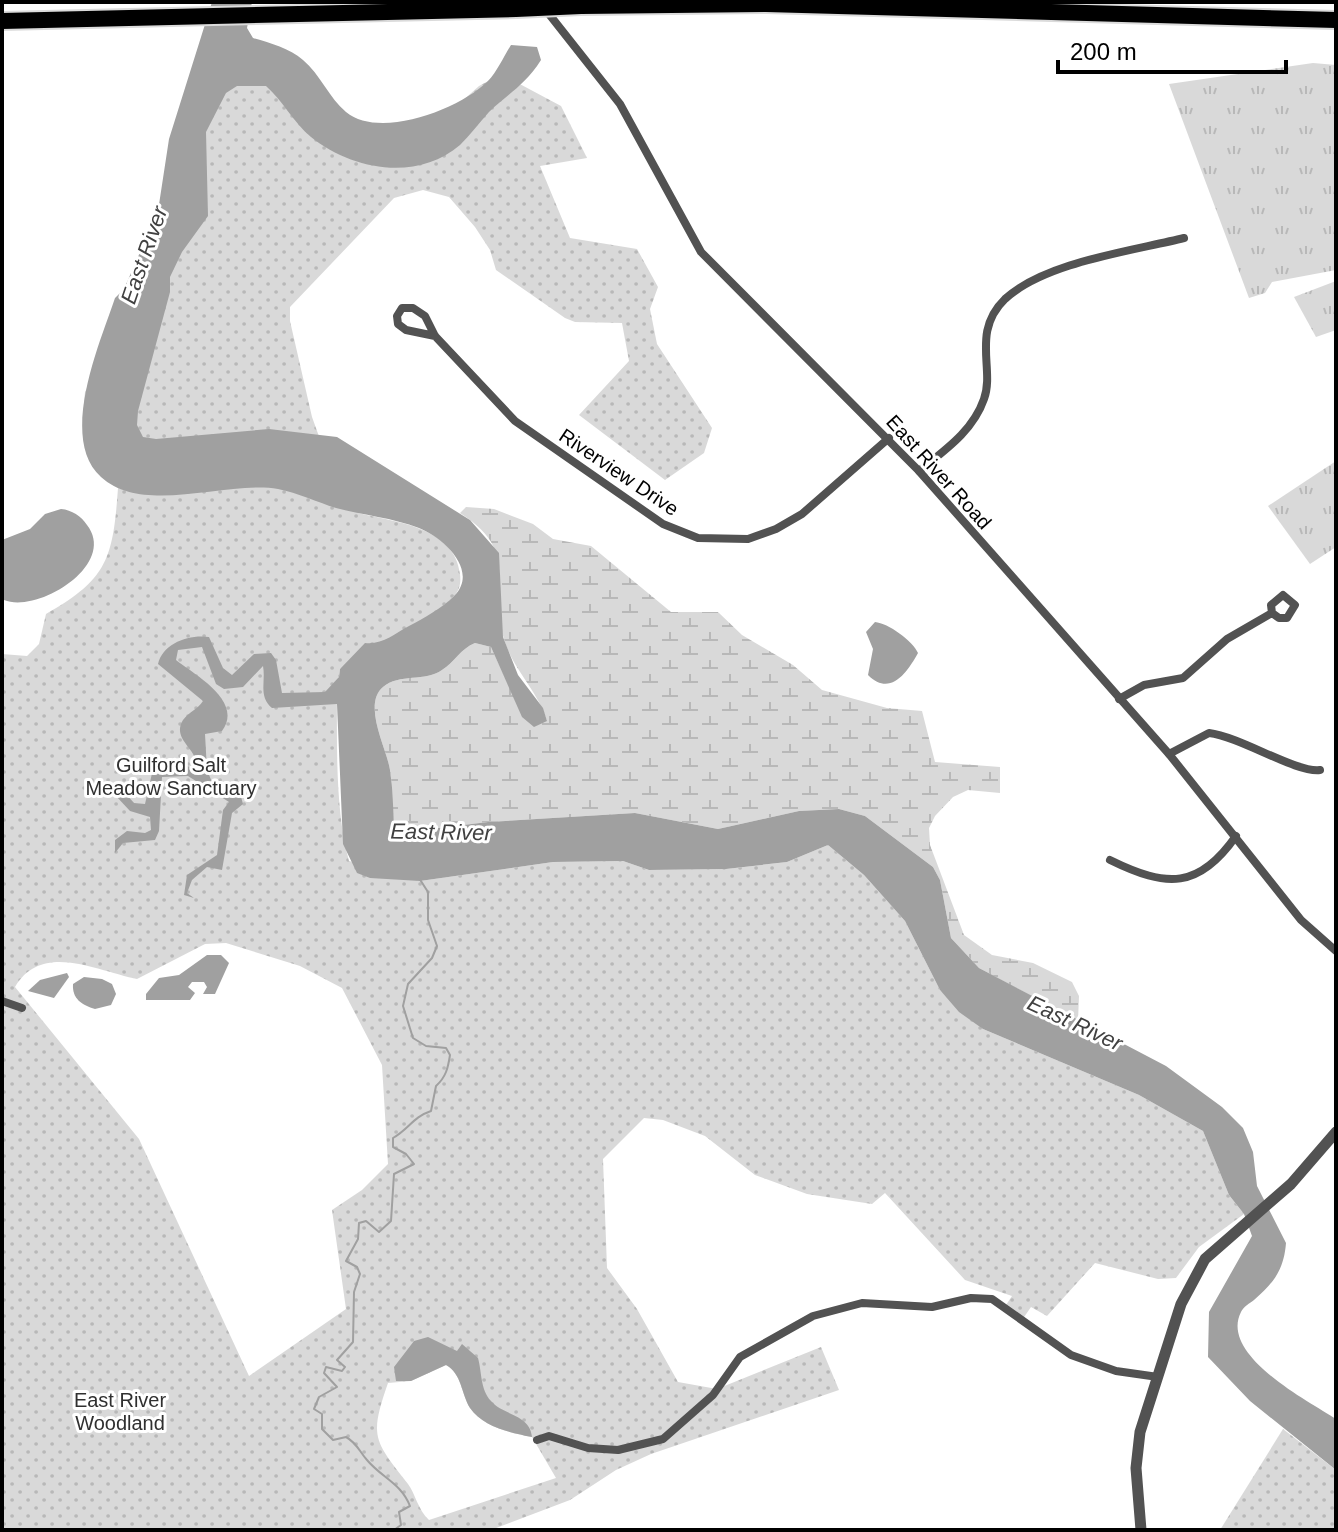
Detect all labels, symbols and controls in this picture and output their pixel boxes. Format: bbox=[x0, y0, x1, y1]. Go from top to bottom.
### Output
scale bar bbox=[1058, 24, 1286, 74]
text: 200 m bbox=[1070, 38, 1137, 65]
water label: East River bbox=[116, 201, 173, 307]
street label: East River Road bbox=[882, 411, 996, 533]
street label: Riverview Drive bbox=[555, 424, 683, 520]
park label: Guilford Salt Meadow Sanctuary bbox=[85, 754, 257, 799]
water label: East River bbox=[390, 819, 494, 845]
water label: East River bbox=[1024, 990, 1128, 1056]
park label: East River Woodland bbox=[74, 1389, 166, 1434]

